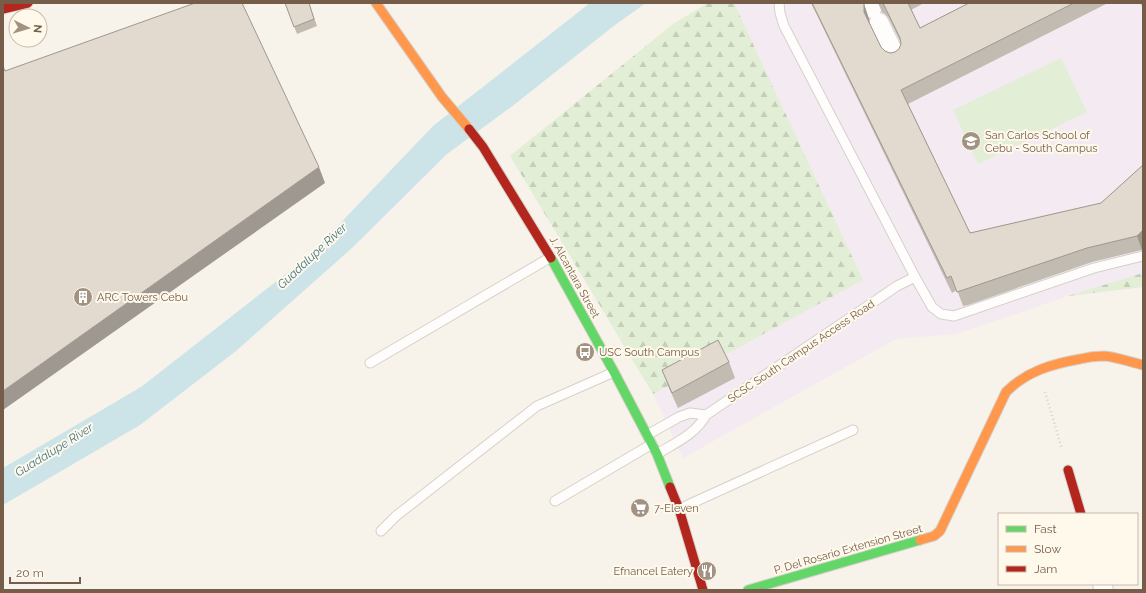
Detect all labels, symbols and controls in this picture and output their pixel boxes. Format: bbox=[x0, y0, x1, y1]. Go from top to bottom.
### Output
north arrow bbox=[8, 8, 48, 48]
text: N bbox=[31, 24, 44, 34]
place label: San Carlos School of Cebu - South Campus bbox=[985, 129, 1098, 155]
school or university icon: San Carlos School of Cebu - South Campus bbox=[960, 130, 982, 152]
water label: Guadalupe River bbox=[275, 220, 350, 292]
street label: J. Alcantara Street bbox=[547, 234, 603, 321]
building icon: ARC Towers Cebu bbox=[72, 286, 94, 308]
place label: ARC Towers Cebu bbox=[97, 291, 188, 304]
street label: SCSC South Campus Access Road bbox=[725, 297, 877, 406]
bus stop icon: USC South Campus bbox=[574, 341, 596, 363]
place label: USC South Campus bbox=[599, 346, 699, 359]
water label: Guadalupe River bbox=[12, 420, 96, 480]
supermarket icon: 7-Eleven bbox=[629, 497, 651, 519]
place label: 7-Eleven bbox=[654, 502, 699, 515]
legend bbox=[998, 513, 1138, 585]
street label: P. Del Rosario Extension Street bbox=[772, 522, 924, 577]
text: Fast bbox=[1034, 522, 1057, 536]
text: Slow bbox=[1034, 542, 1061, 556]
scale bar bbox=[10, 559, 80, 585]
restaurant icon: Efnancel Eatery bbox=[696, 560, 718, 582]
text: Jam bbox=[1034, 562, 1057, 576]
place label: Efnancel Eatery bbox=[614, 565, 693, 578]
text: 20 m bbox=[16, 566, 44, 580]

